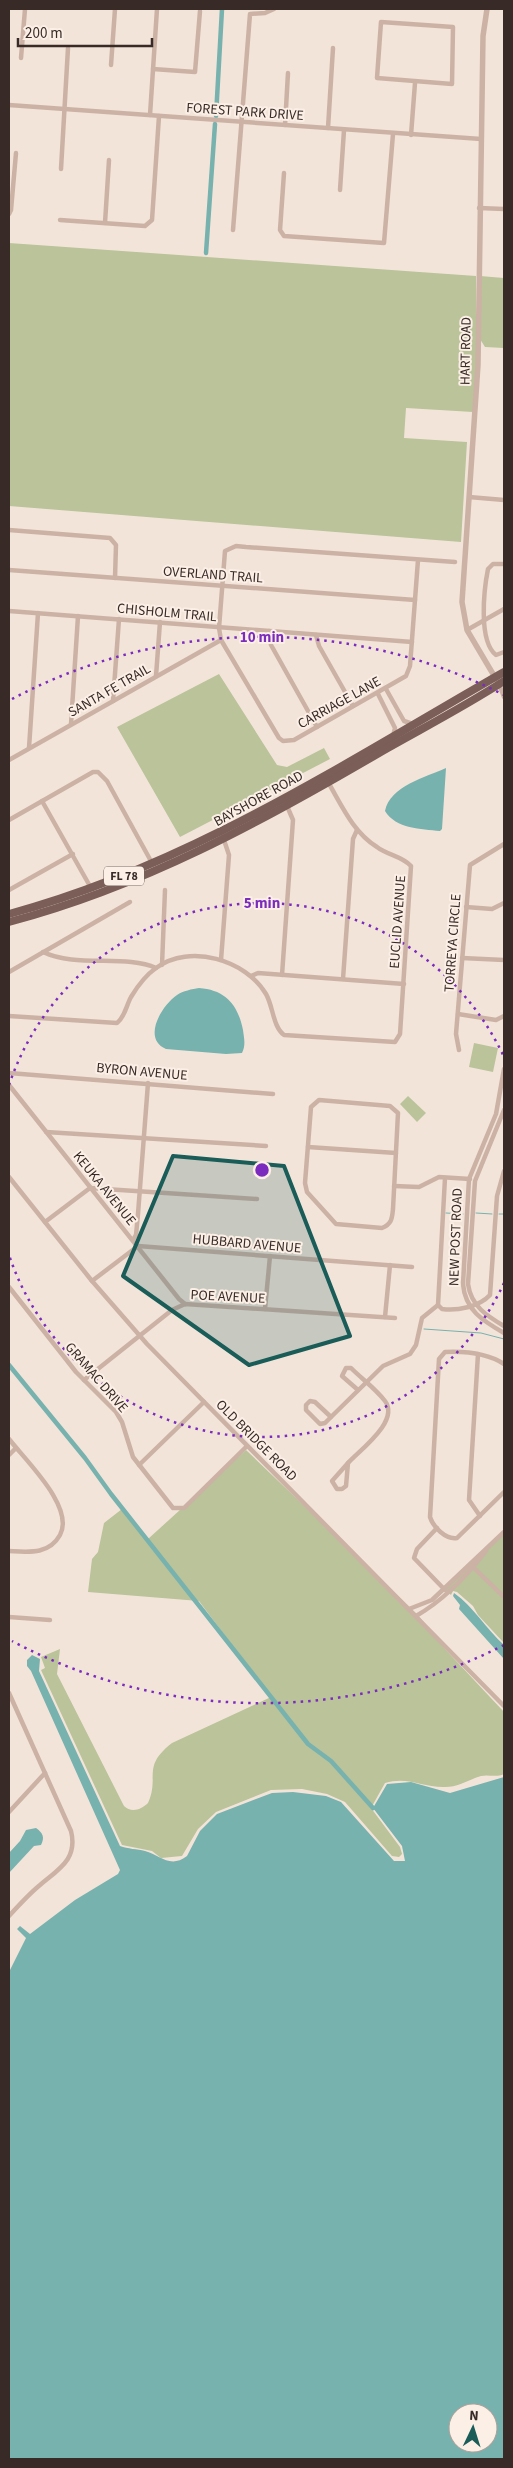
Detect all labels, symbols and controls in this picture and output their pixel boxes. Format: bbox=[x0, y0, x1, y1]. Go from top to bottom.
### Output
scale bar bbox=[18, 15, 151, 47]
text: 200 m bbox=[25, 23, 63, 44]
street label: FOREST PARK DRIVE bbox=[186, 98, 304, 126]
street label: HART ROAD bbox=[455, 317, 477, 385]
street label: OVERLAND TRAIL bbox=[162, 562, 264, 588]
street label: CHISHOLM TRAIL bbox=[116, 599, 218, 627]
text: 10 min bbox=[240, 627, 284, 648]
street label: SANTA FE TRAIL bbox=[65, 659, 155, 723]
street label: CARRIAGE LANE bbox=[294, 672, 385, 734]
street label: BAYSHORE ROAD bbox=[210, 766, 307, 832]
road number: FL 78 bbox=[104, 866, 144, 886]
street label: EUCLID AVENUE bbox=[385, 875, 411, 970]
text: 5 min bbox=[244, 893, 280, 914]
street label: TORREYA CIRCLE bbox=[440, 893, 466, 993]
street label: BYRON AVENUE bbox=[96, 1058, 188, 1086]
street label: KEUKA AVENUE bbox=[68, 1147, 140, 1230]
centre of rings bbox=[253, 1161, 271, 1179]
street label: NEW POST ROAD bbox=[444, 1188, 468, 1287]
street label: HUBBARD AVENUE bbox=[192, 1229, 302, 1259]
street label: POE AVENUE bbox=[190, 1285, 266, 1309]
street label: GRAMAC DRIVE bbox=[60, 1338, 132, 1417]
street label: OLD BRIDGE ROAD bbox=[211, 1395, 302, 1486]
north arrow bbox=[448, 2403, 498, 2453]
text: N bbox=[468, 2406, 479, 2426]

